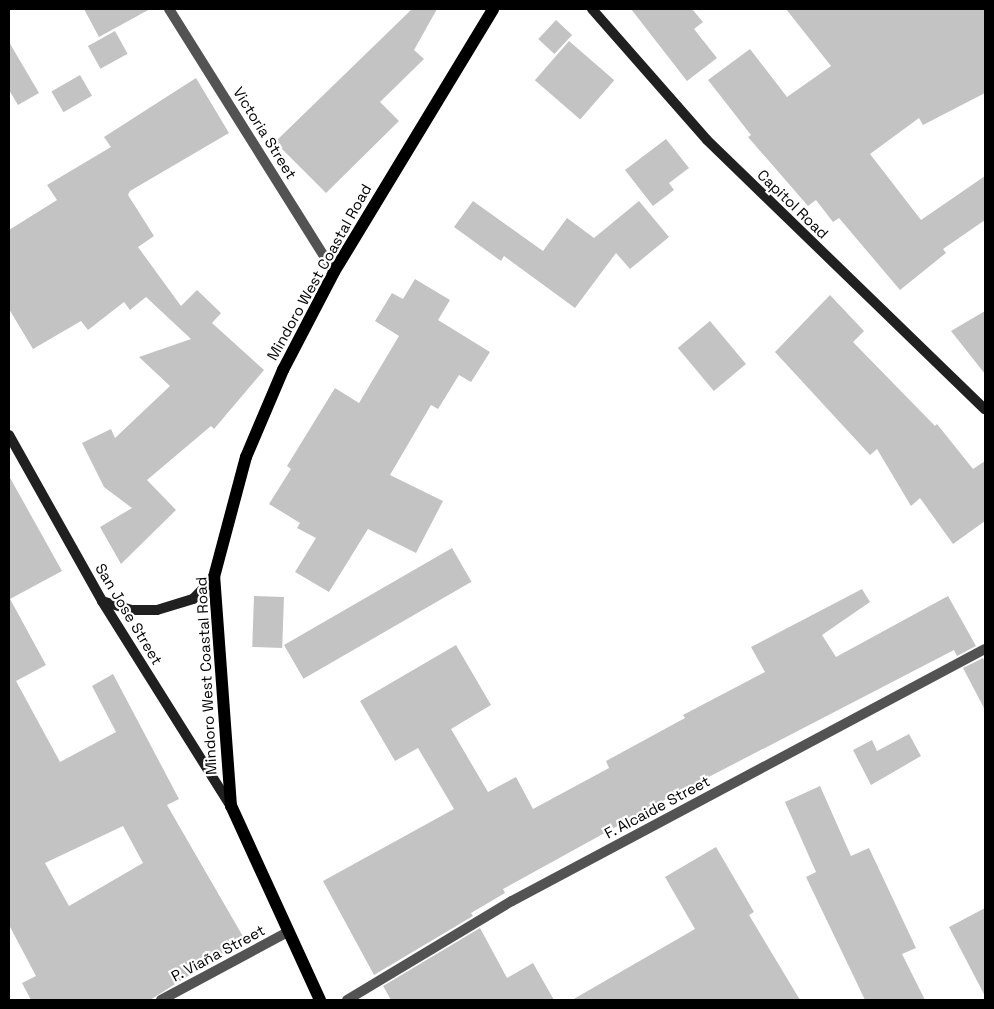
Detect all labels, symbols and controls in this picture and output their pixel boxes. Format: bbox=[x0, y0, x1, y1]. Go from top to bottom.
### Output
street label: Victoria Street bbox=[229, 84, 301, 182]
street label: Capitol Road bbox=[754, 166, 832, 242]
street label: Mindoro West Coastal Road bbox=[263, 181, 375, 363]
street label: San Jose Street bbox=[92, 560, 166, 668]
street label: Mindoro West Coastal Road bbox=[192, 576, 220, 776]
street label: F. Alcaide Street bbox=[601, 772, 713, 842]
street label: P. Viaña Street bbox=[168, 921, 268, 985]

